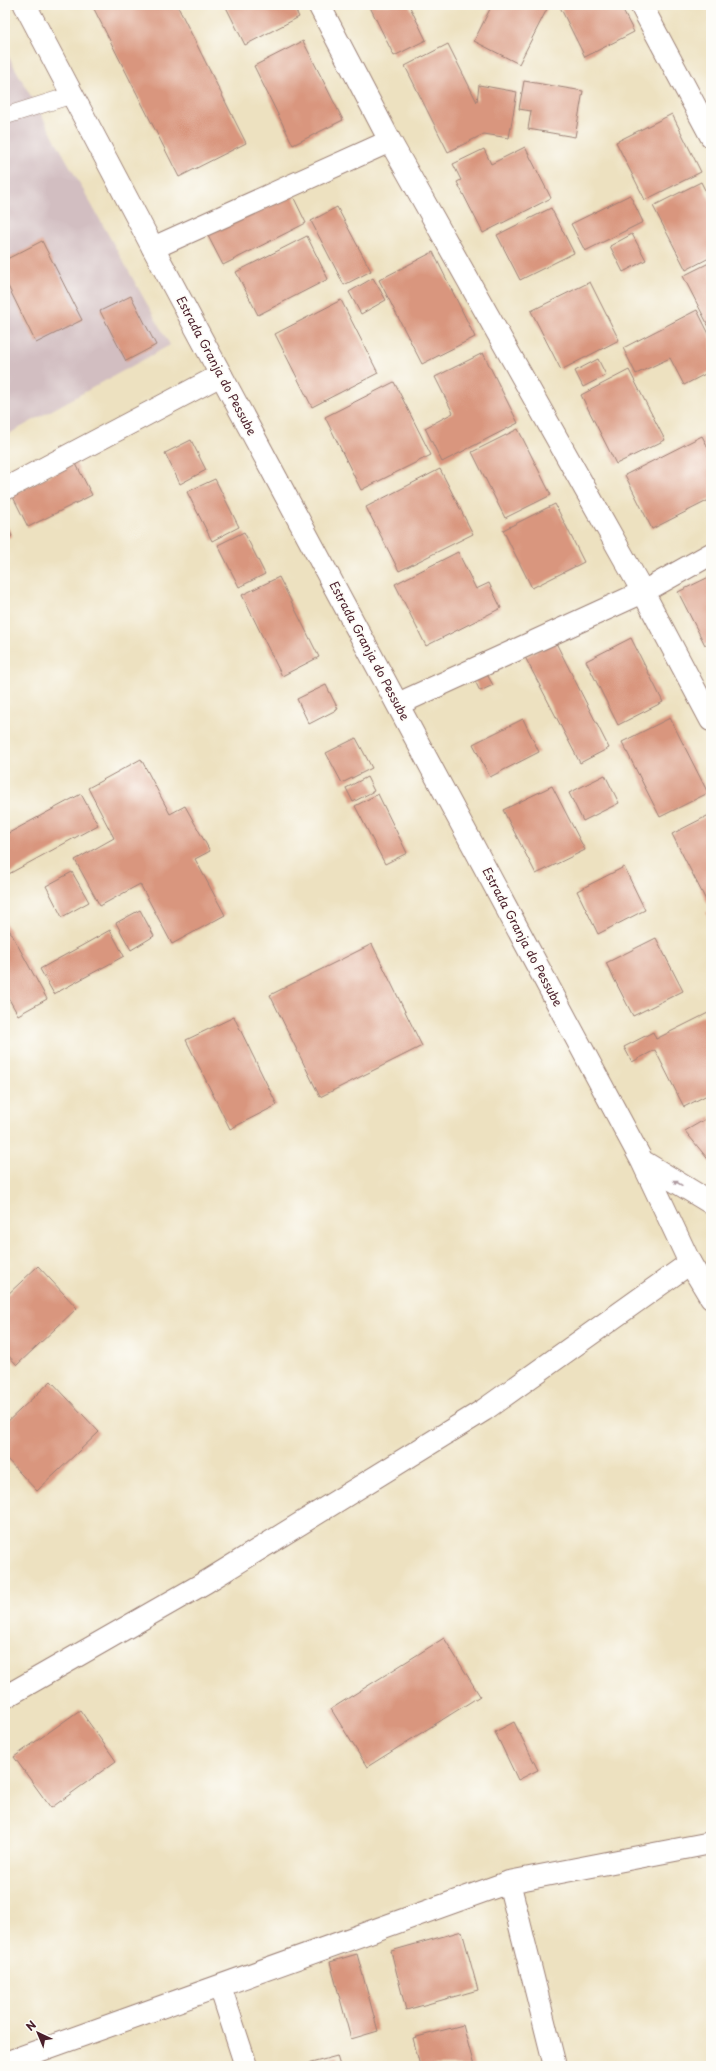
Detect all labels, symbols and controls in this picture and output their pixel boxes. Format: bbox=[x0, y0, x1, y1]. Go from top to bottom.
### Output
street label: Estrada Granja do Pessube bbox=[172, 293, 262, 439]
street label: Estrada Granja do Pessube bbox=[325, 578, 415, 724]
street label: Estrada Granja do Pessube bbox=[478, 864, 568, 1010]
one-way arrow bbox=[672, 1179, 684, 1186]
north arrow bbox=[18, 2013, 58, 2053]
text: N bbox=[22, 2016, 40, 2035]

